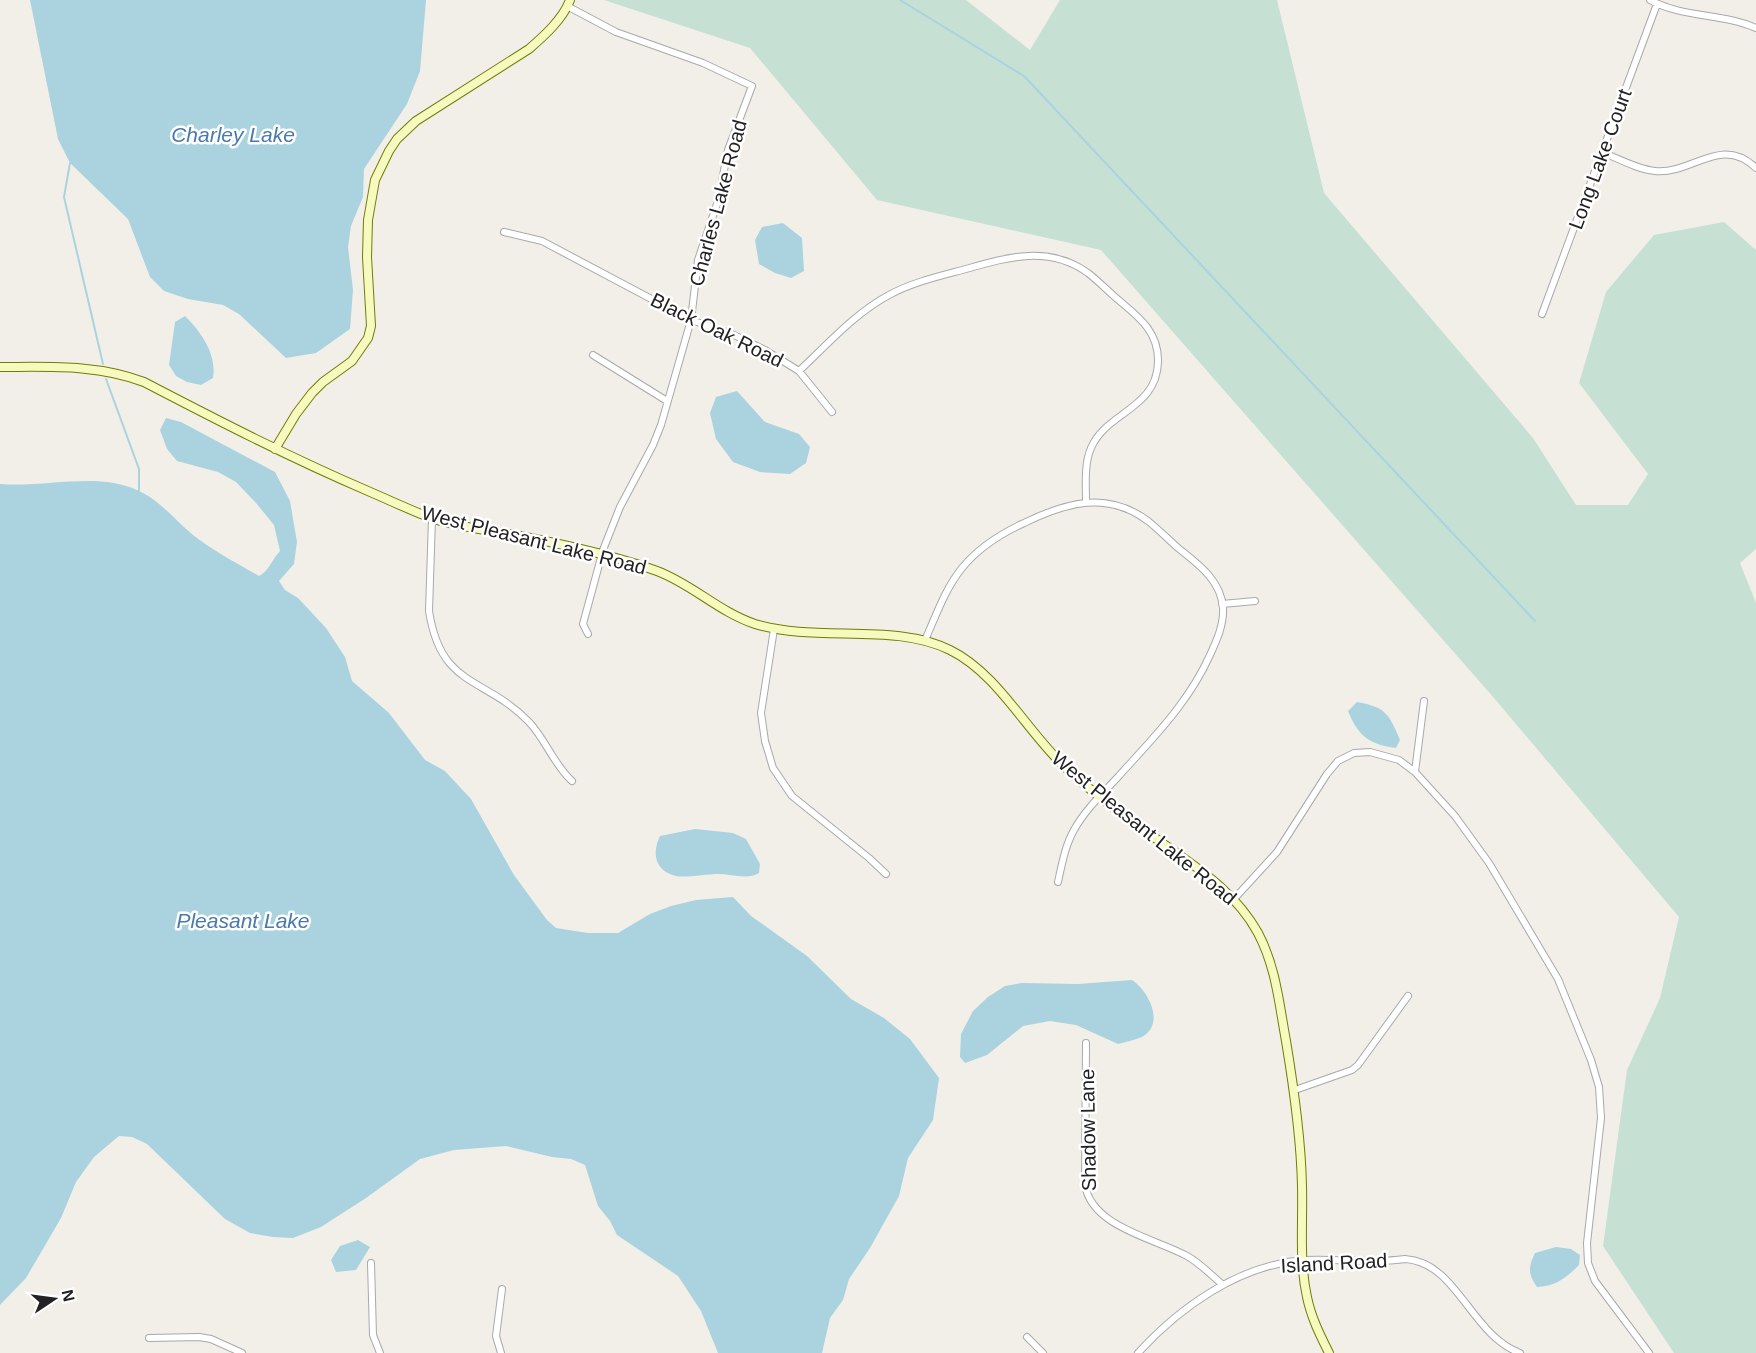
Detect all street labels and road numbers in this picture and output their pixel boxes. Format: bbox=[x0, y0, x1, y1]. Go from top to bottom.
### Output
street label: Long Lake Court bbox=[1564, 85, 1636, 232]
street label: Charles Lake Road bbox=[685, 117, 751, 289]
street label: Black Oak Road bbox=[647, 288, 787, 372]
street label: West Pleasant Lake Road bbox=[419, 501, 649, 579]
street label: West Pleasant Lake Road bbox=[1047, 747, 1241, 909]
street label: Shadow Lane bbox=[1076, 1069, 1100, 1191]
street label: Island Road bbox=[1280, 1249, 1388, 1277]

